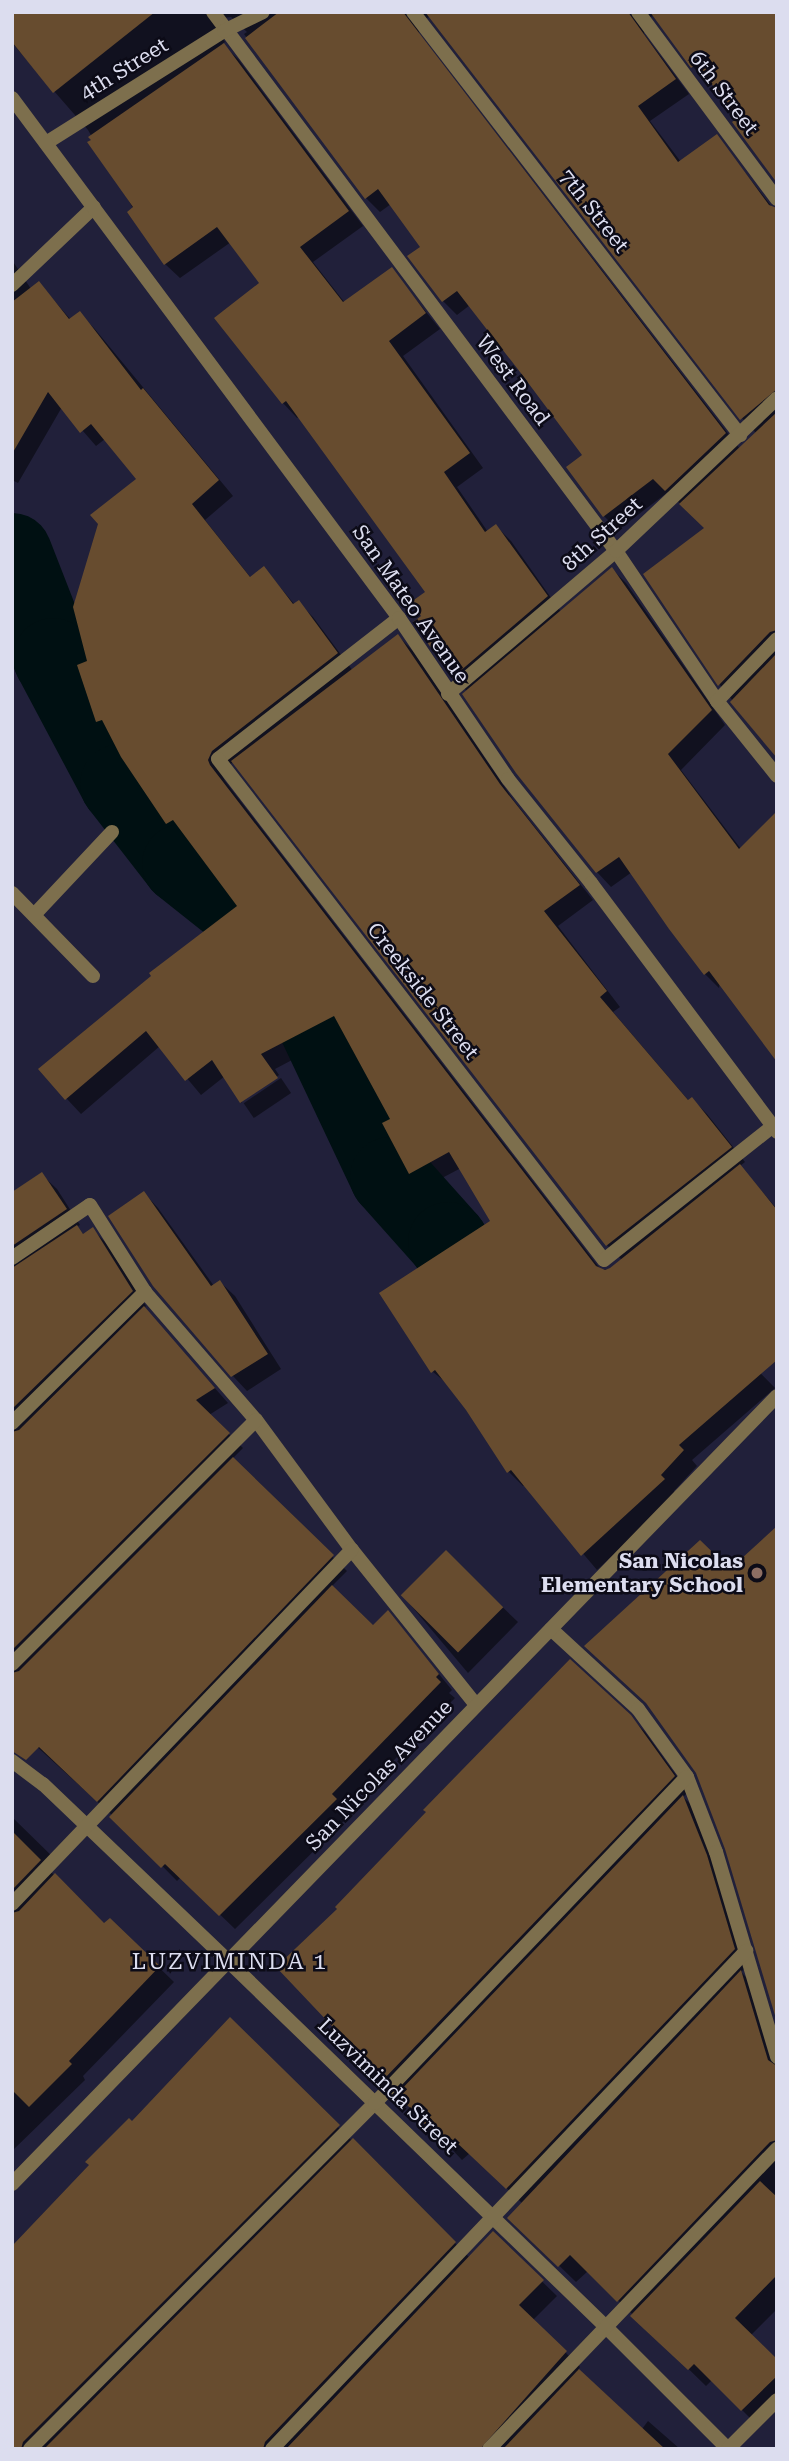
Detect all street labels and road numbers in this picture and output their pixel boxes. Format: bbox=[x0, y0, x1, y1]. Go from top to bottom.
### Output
street label: 4th Street bbox=[75, 32, 173, 106]
street label: 6th Street bbox=[684, 46, 764, 140]
street label: 7th Street bbox=[554, 164, 634, 258]
street label: West Road bbox=[471, 330, 555, 430]
street label: 8th Street bbox=[557, 492, 647, 576]
street label: San Mateo Avenue bbox=[347, 520, 475, 688]
street label: Creekside Street bbox=[362, 918, 484, 1064]
street label: San Nicolas Avenue bbox=[300, 1694, 458, 1856]
street label: Luzviminda Street bbox=[313, 2013, 463, 2159]

